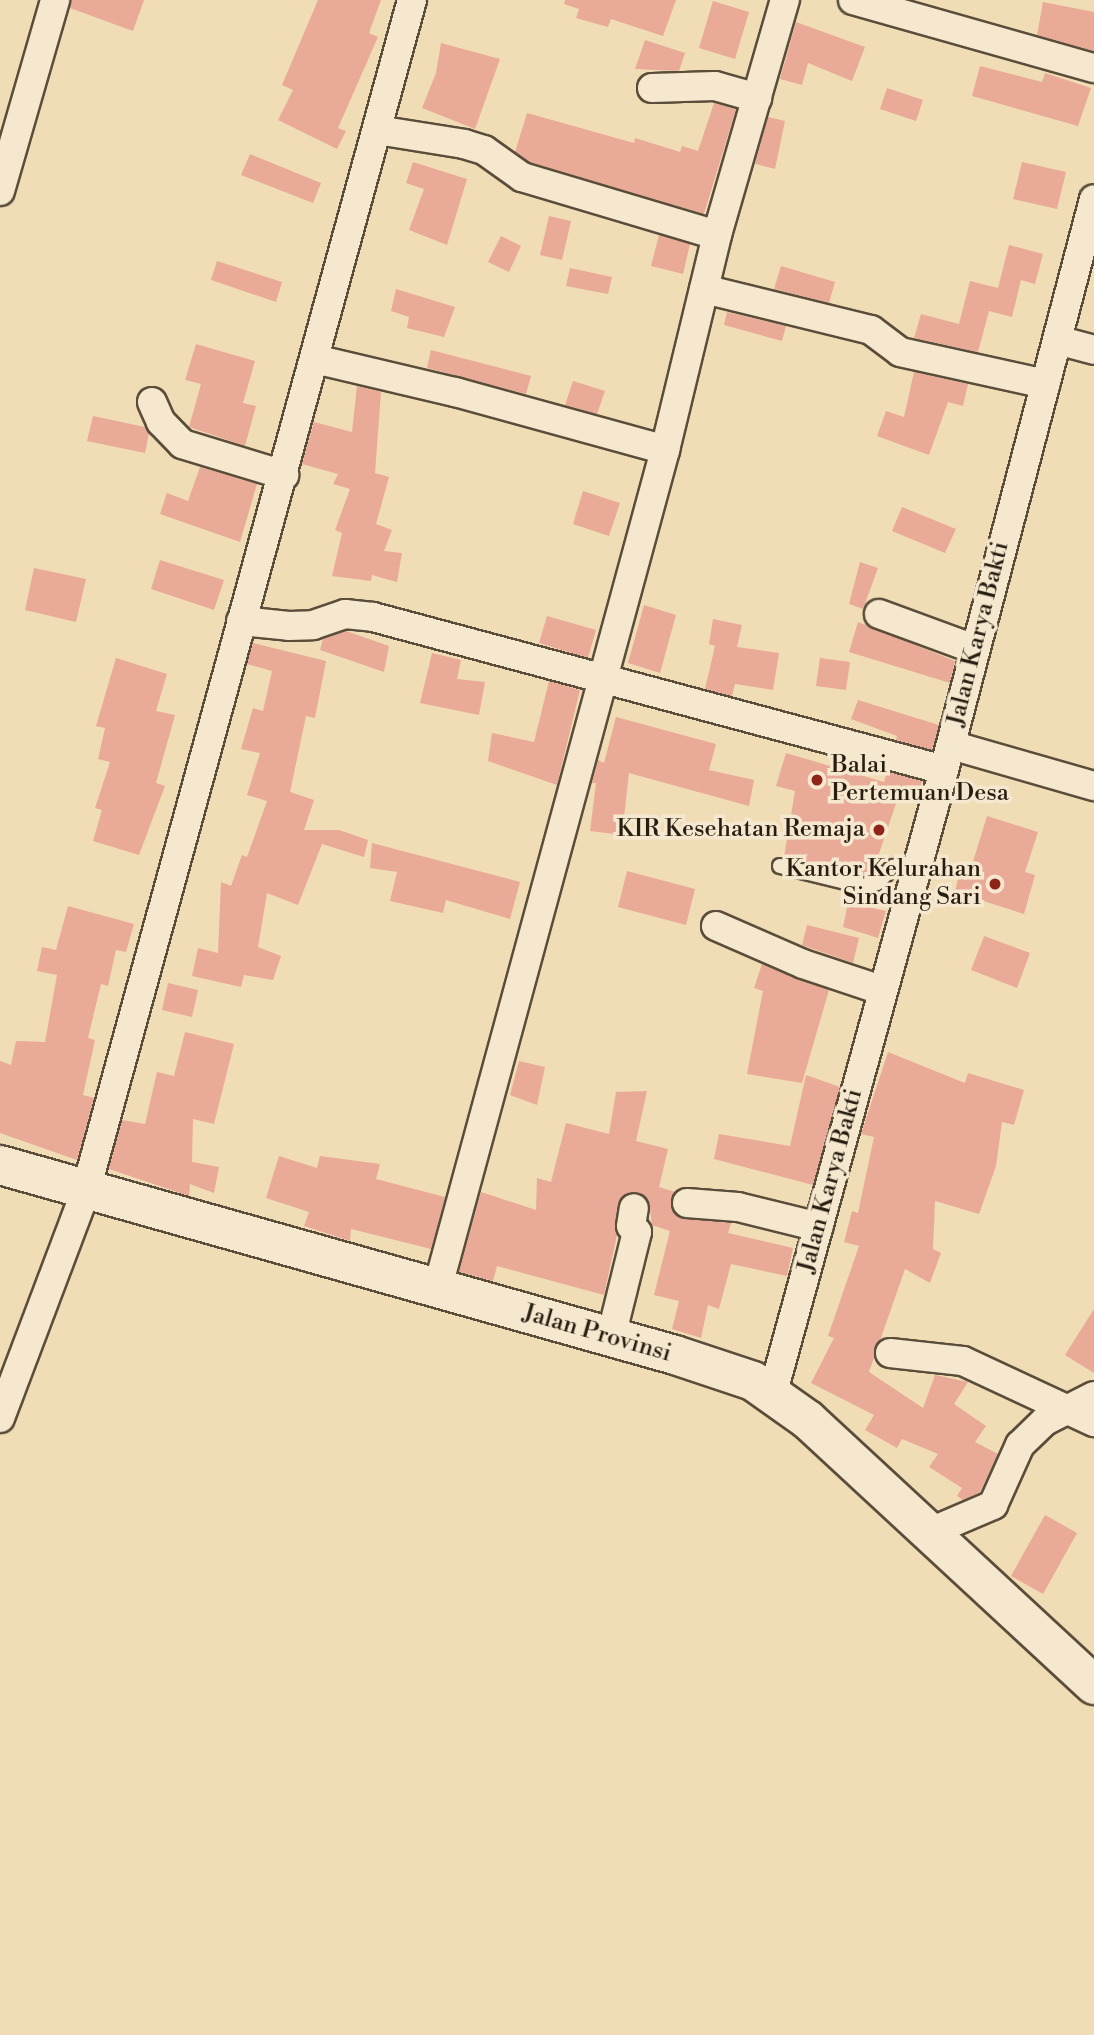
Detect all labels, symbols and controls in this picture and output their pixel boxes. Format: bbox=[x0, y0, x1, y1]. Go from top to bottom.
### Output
street label: Jalan Karya Bakti bbox=[942, 539, 1016, 729]
place label: Balai Pertemuan Desa bbox=[831, 752, 1009, 808]
marker: Balai Pertemuan Desa bbox=[809, 772, 825, 788]
place label: KIR Kesehatan Remaja bbox=[616, 816, 865, 844]
marker: KIR Kesehatan Remaja bbox=[871, 822, 887, 838]
place label: Kantor Kelurahan Sindang Sari bbox=[786, 856, 981, 912]
marker: Kantor Kelurahan Sindang Sari bbox=[987, 876, 1003, 892]
street label: Jalan Karya Bakti bbox=[793, 1086, 869, 1276]
street label: Jalan Provinsi bbox=[520, 1299, 674, 1369]

